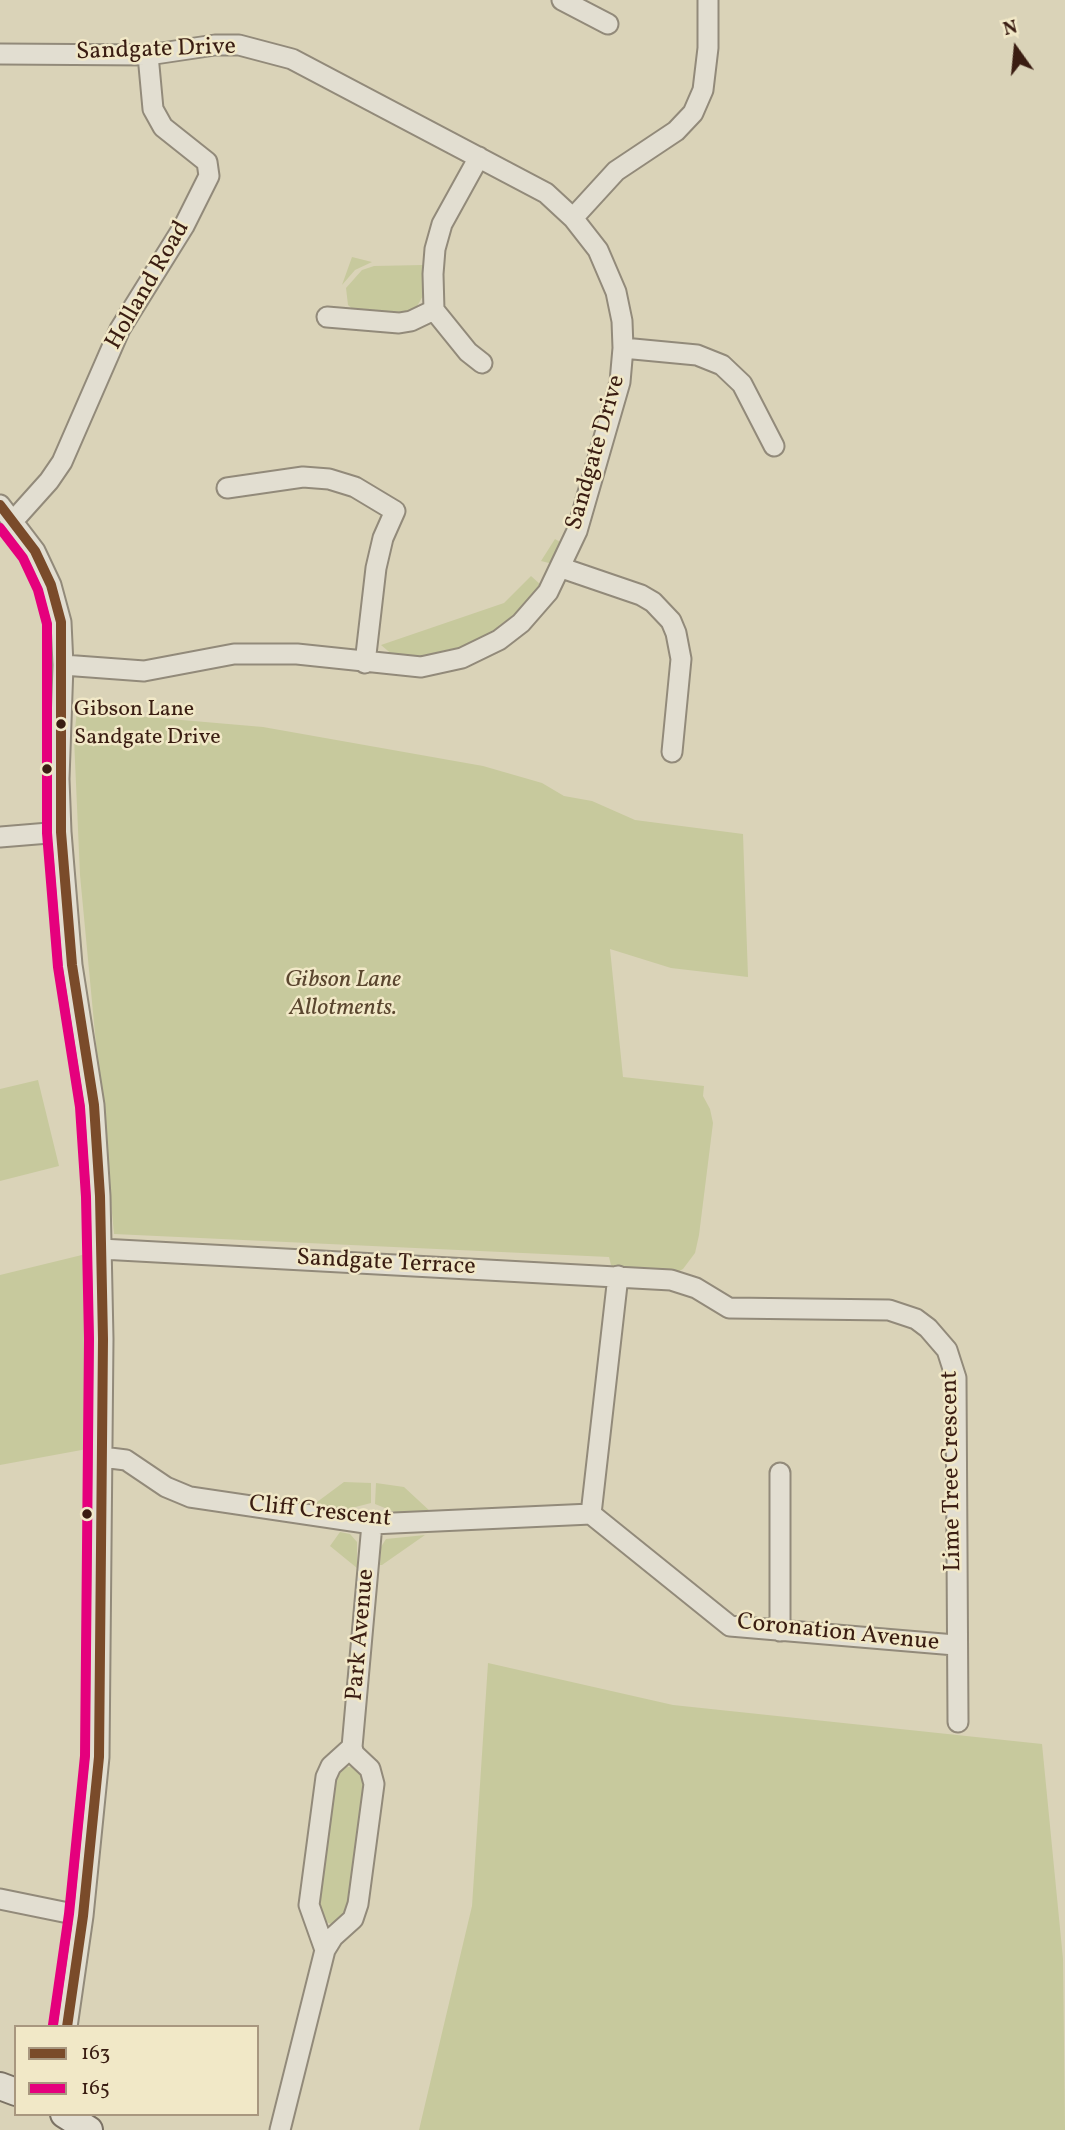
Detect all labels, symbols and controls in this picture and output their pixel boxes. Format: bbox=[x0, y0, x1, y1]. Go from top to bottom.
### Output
north arrow bbox=[981, 14, 1051, 84]
text: N bbox=[1001, 14, 1021, 43]
street label: Sandgate Drive bbox=[76, 34, 236, 68]
street label: Holland Road bbox=[101, 217, 197, 355]
street label: Sandgate Drive bbox=[561, 372, 633, 534]
place label: Gibson Lane Sandgate Drive bbox=[74, 698, 221, 750]
marker: Gibson Lane Sandgate Drive bbox=[54, 717, 68, 731]
unlabelled marker bbox=[40, 762, 54, 776]
park label: Gibson Lane Allotments. bbox=[285, 968, 401, 1024]
street label: Sandgate Terrace bbox=[296, 1245, 476, 1283]
street label: Lime Tree Crescent bbox=[937, 1370, 969, 1572]
street label: Cliff Crescent bbox=[247, 1491, 393, 1535]
unlabelled marker bbox=[80, 1507, 94, 1521]
street label: Park Avenue bbox=[342, 1568, 382, 1702]
street label: Coronation Avenue bbox=[735, 1609, 941, 1659]
legend bbox=[14, 2025, 259, 2116]
text: 163 bbox=[81, 2039, 110, 2068]
text: 165 bbox=[81, 2074, 110, 2103]

